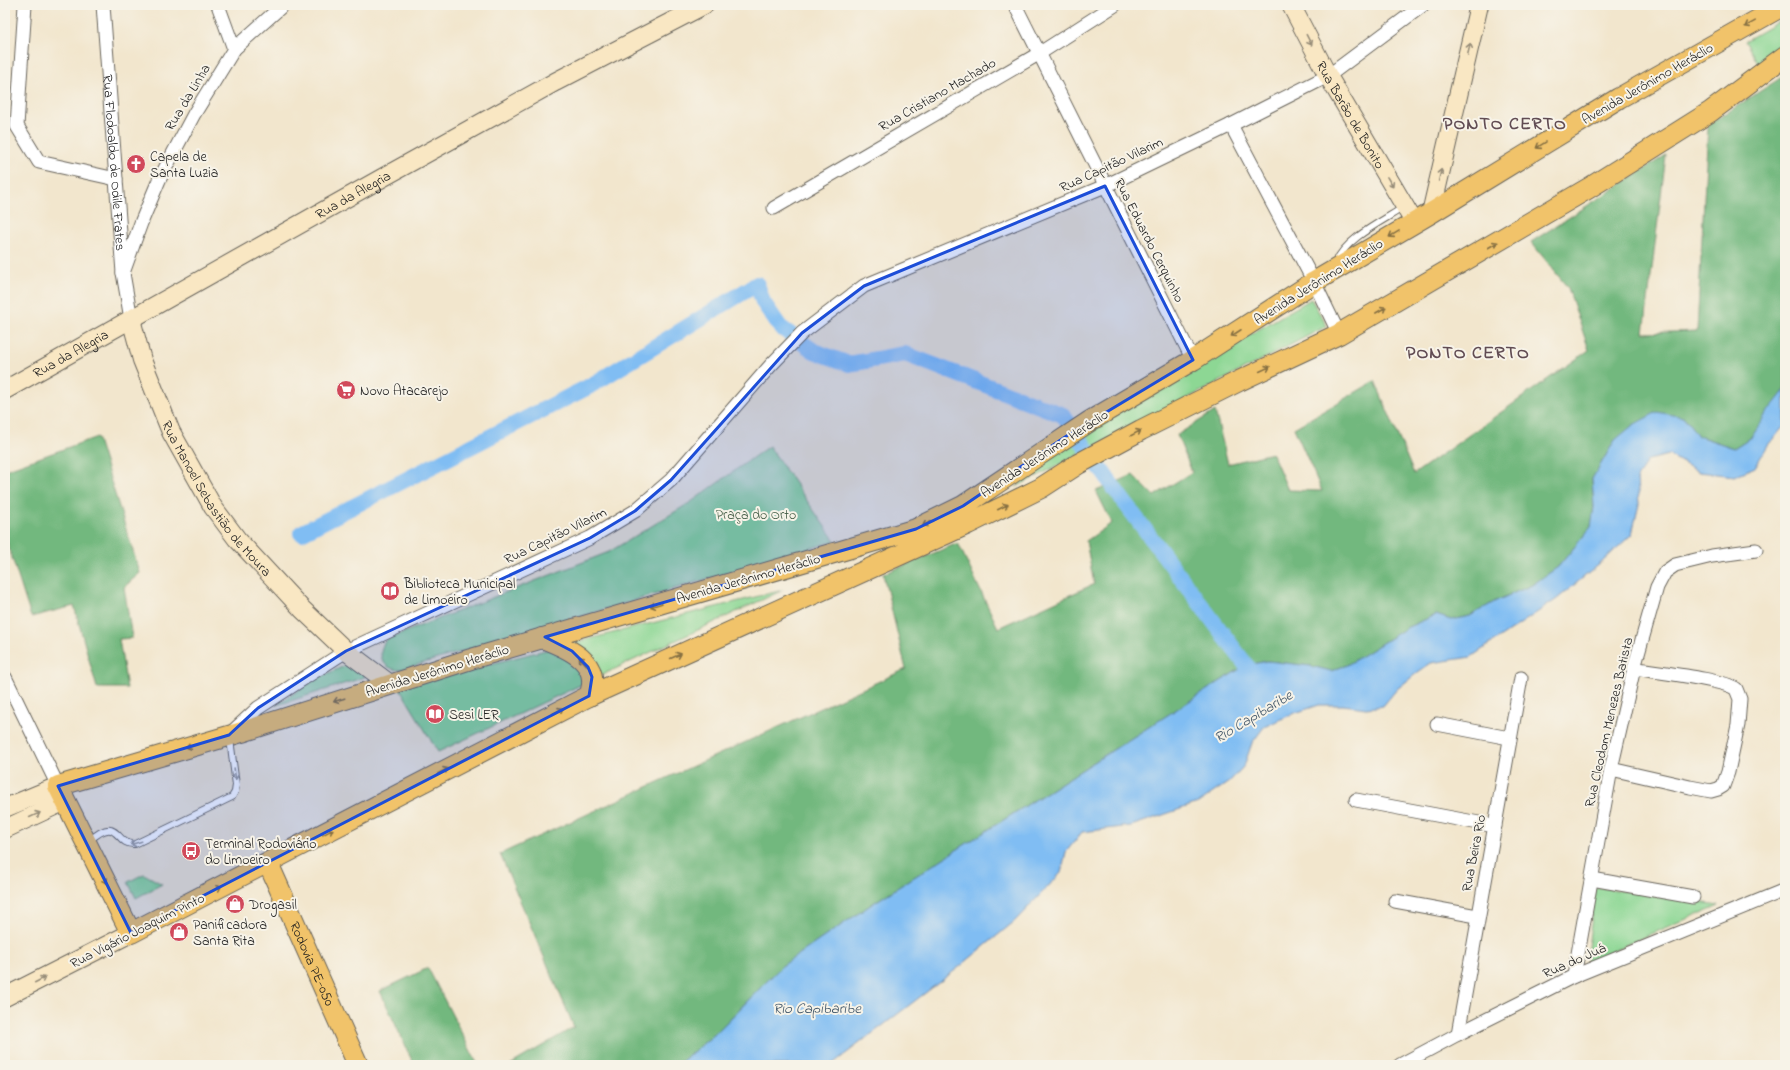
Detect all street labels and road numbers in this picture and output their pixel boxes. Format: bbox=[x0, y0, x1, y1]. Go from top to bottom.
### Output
street label: Avenida Jerônimo Heráclio bbox=[1578, 38, 1718, 131]
street label: Rua Cristiano Machado bbox=[875, 53, 1000, 138]
street label: Rua Barão de Bonito bbox=[1310, 58, 1389, 173]
street label: Rua da Linha bbox=[160, 60, 216, 135]
street label: Rua Flodoaldo de Odile Frates bbox=[96, 74, 130, 252]
street label: Rua Capitão Vilarim bbox=[1056, 132, 1167, 199]
street label: Rua da Alegria bbox=[312, 166, 395, 225]
street label: Rua Eduardo Cerquinho bbox=[1108, 175, 1189, 307]
street label: Avenida Jerônimo Heráclio bbox=[1250, 234, 1388, 331]
street label: Rua da Alegria bbox=[29, 325, 113, 384]
street label: Avenida Jerônimo Heráclio bbox=[977, 405, 1113, 504]
street label: Rua Manoel Sebastião de Moura bbox=[156, 418, 276, 582]
street label: Rua Capitão Vilarim bbox=[501, 502, 611, 570]
street label: Avenida Jerônimo Heráclio bbox=[674, 549, 823, 610]
street label: Rua Cleodom Menezes Batista bbox=[1580, 635, 1639, 810]
street label: Avenida Jerônimo Heráclio bbox=[363, 640, 512, 703]
street label: Rua Beira Rio bbox=[1457, 813, 1492, 894]
street label: Rua Vigário Joaquim Pinto bbox=[67, 888, 209, 975]
street label: Rodovia PE-050 bbox=[283, 919, 339, 1010]
street label: Rua do Juá bbox=[1540, 938, 1610, 985]

